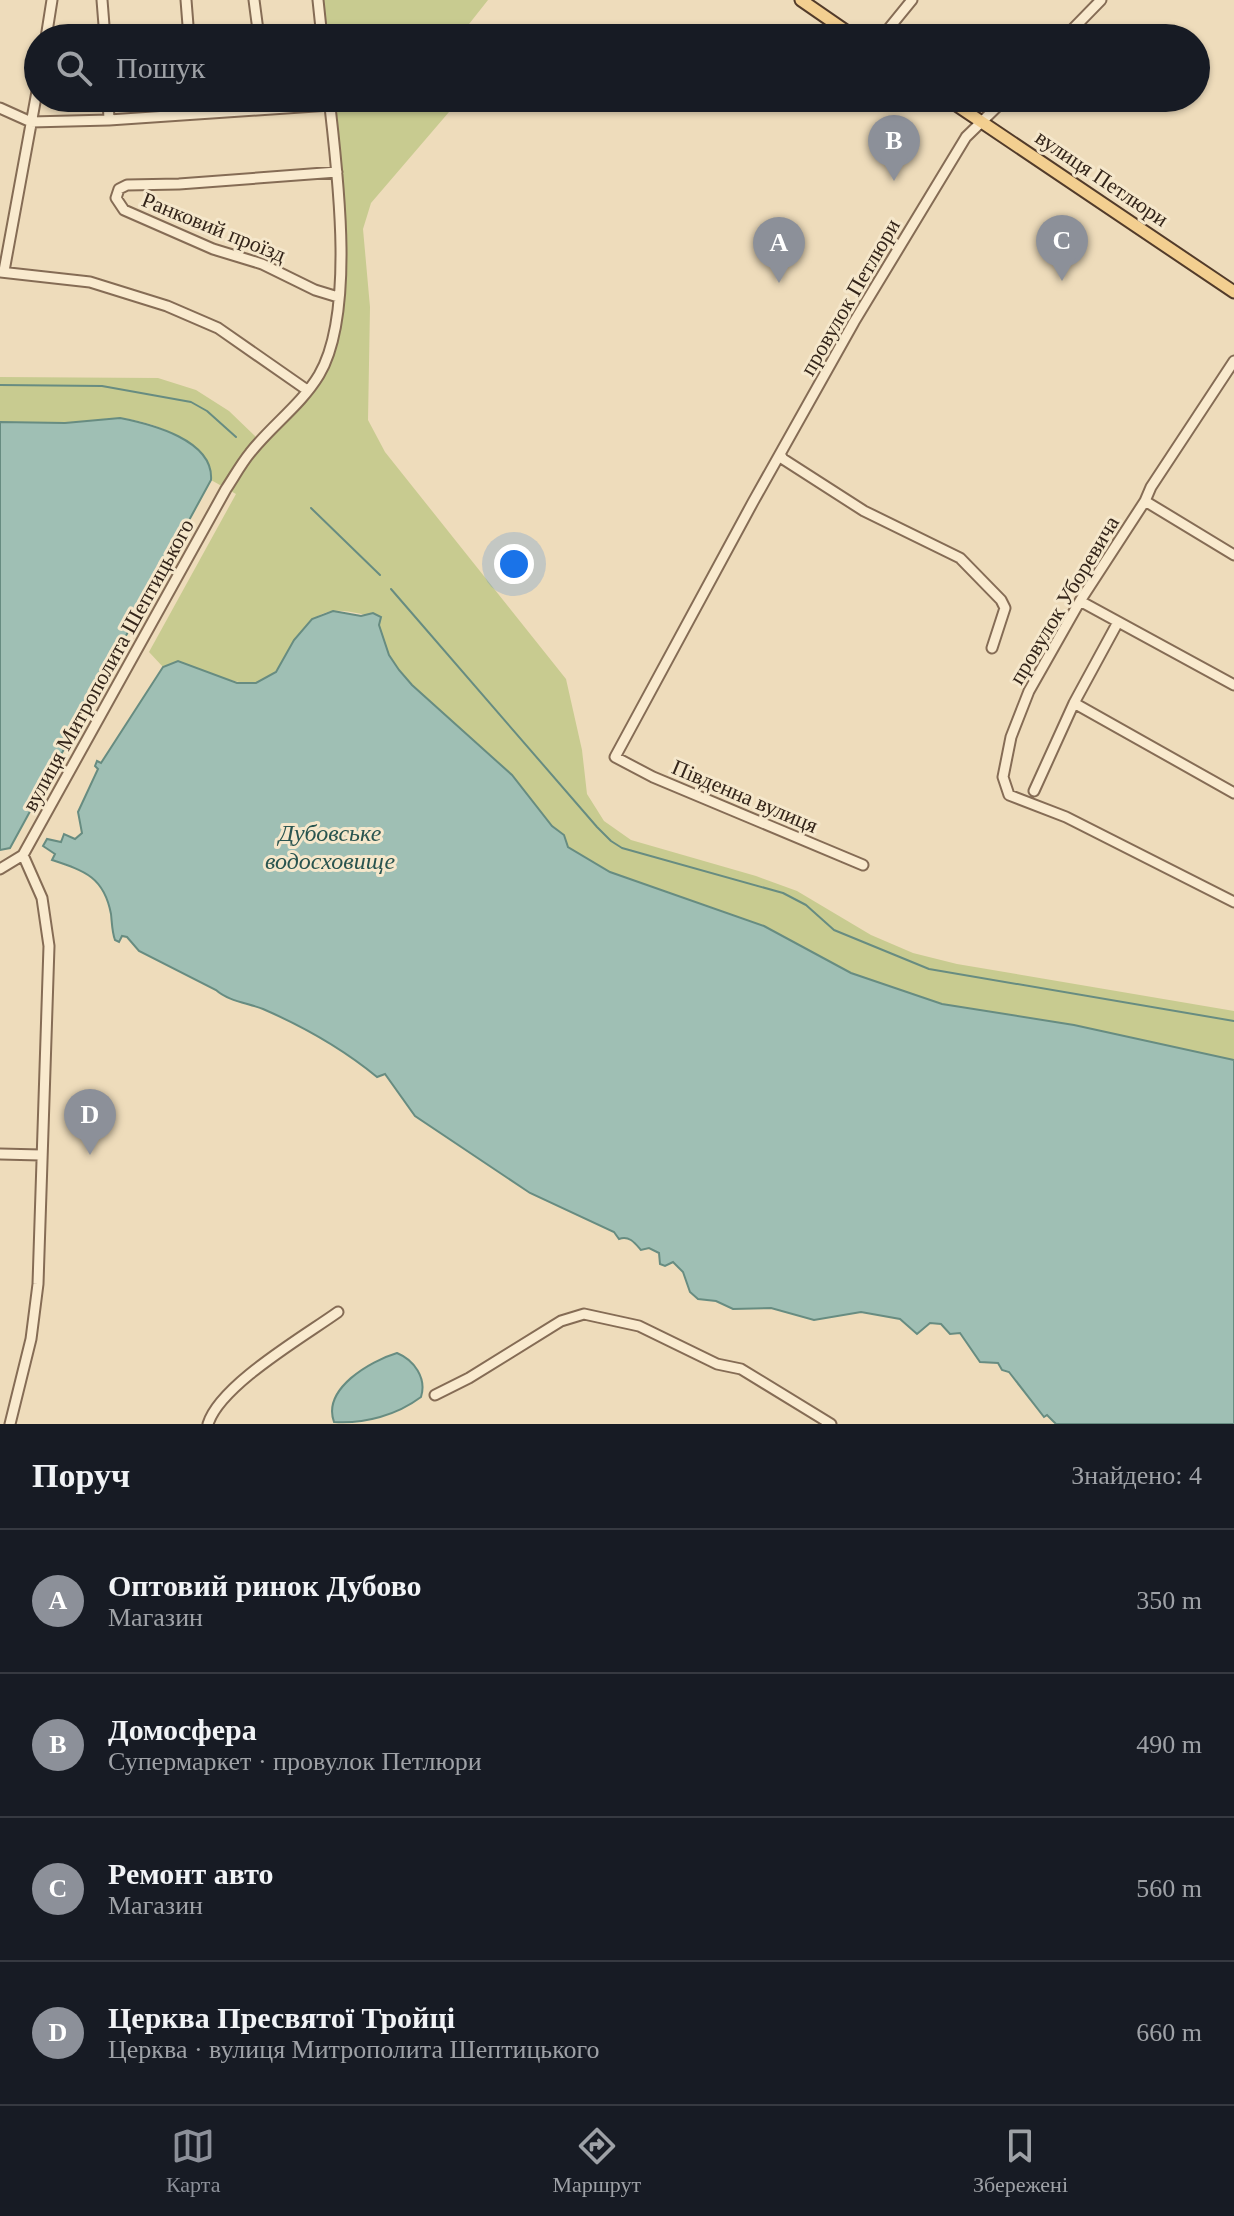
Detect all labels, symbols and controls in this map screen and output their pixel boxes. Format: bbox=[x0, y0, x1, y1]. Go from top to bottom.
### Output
search box bbox=[24, 24, 1210, 112]
icon: search bbox=[52, 46, 96, 90]
text: Пошук bbox=[116, 51, 205, 84]
pin: B bbox=[868, 115, 920, 181]
street label: вулиця Петлюри bbox=[1031, 124, 1173, 232]
street label: Ранковий проїзд bbox=[138, 187, 290, 267]
street label: провулок Петлюри bbox=[795, 214, 905, 380]
pin: C bbox=[1036, 215, 1088, 281]
pin: A bbox=[753, 217, 805, 283]
street label: провулок Уборевича bbox=[1004, 511, 1124, 689]
street label: вулиця Митрополита Шептицького bbox=[17, 514, 199, 816]
your location bbox=[494, 544, 534, 584]
street label: Південна вулиця bbox=[668, 754, 822, 838]
water label: Дубовське водосховище bbox=[265, 820, 395, 874]
pin: D bbox=[64, 1089, 116, 1155]
text: Поруч bbox=[32, 1457, 130, 1494]
text: Знайдено: 4 bbox=[1071, 1461, 1202, 1490]
text: Оптовий ринок Дубово bbox=[108, 1569, 422, 1602]
text: A bbox=[49, 1586, 67, 1615]
text: 350 m bbox=[1136, 1586, 1202, 1615]
text: Магазин bbox=[108, 1603, 203, 1632]
text: Домосфера bbox=[108, 1713, 257, 1746]
text: B bbox=[49, 1730, 67, 1759]
text: 490 m bbox=[1136, 1730, 1202, 1759]
text: Супермаркет · провулок Петлюри bbox=[108, 1747, 482, 1776]
text: Ремонт авто bbox=[108, 1857, 274, 1890]
text: C bbox=[49, 1874, 67, 1903]
text: 560 m bbox=[1136, 1874, 1202, 1903]
text: Магазин bbox=[108, 1891, 203, 1920]
text: Церква Пресвятої Тройці bbox=[108, 2001, 455, 2034]
text: D bbox=[49, 2018, 67, 2047]
text: 660 m bbox=[1136, 2018, 1202, 2047]
text: Церква · вулиця Митрополита Шептицького bbox=[108, 2035, 600, 2064]
tab: Карта bbox=[166, 2124, 220, 2198]
tab: Маршрут bbox=[552, 2124, 641, 2198]
tab: Збережені bbox=[973, 2124, 1068, 2198]

